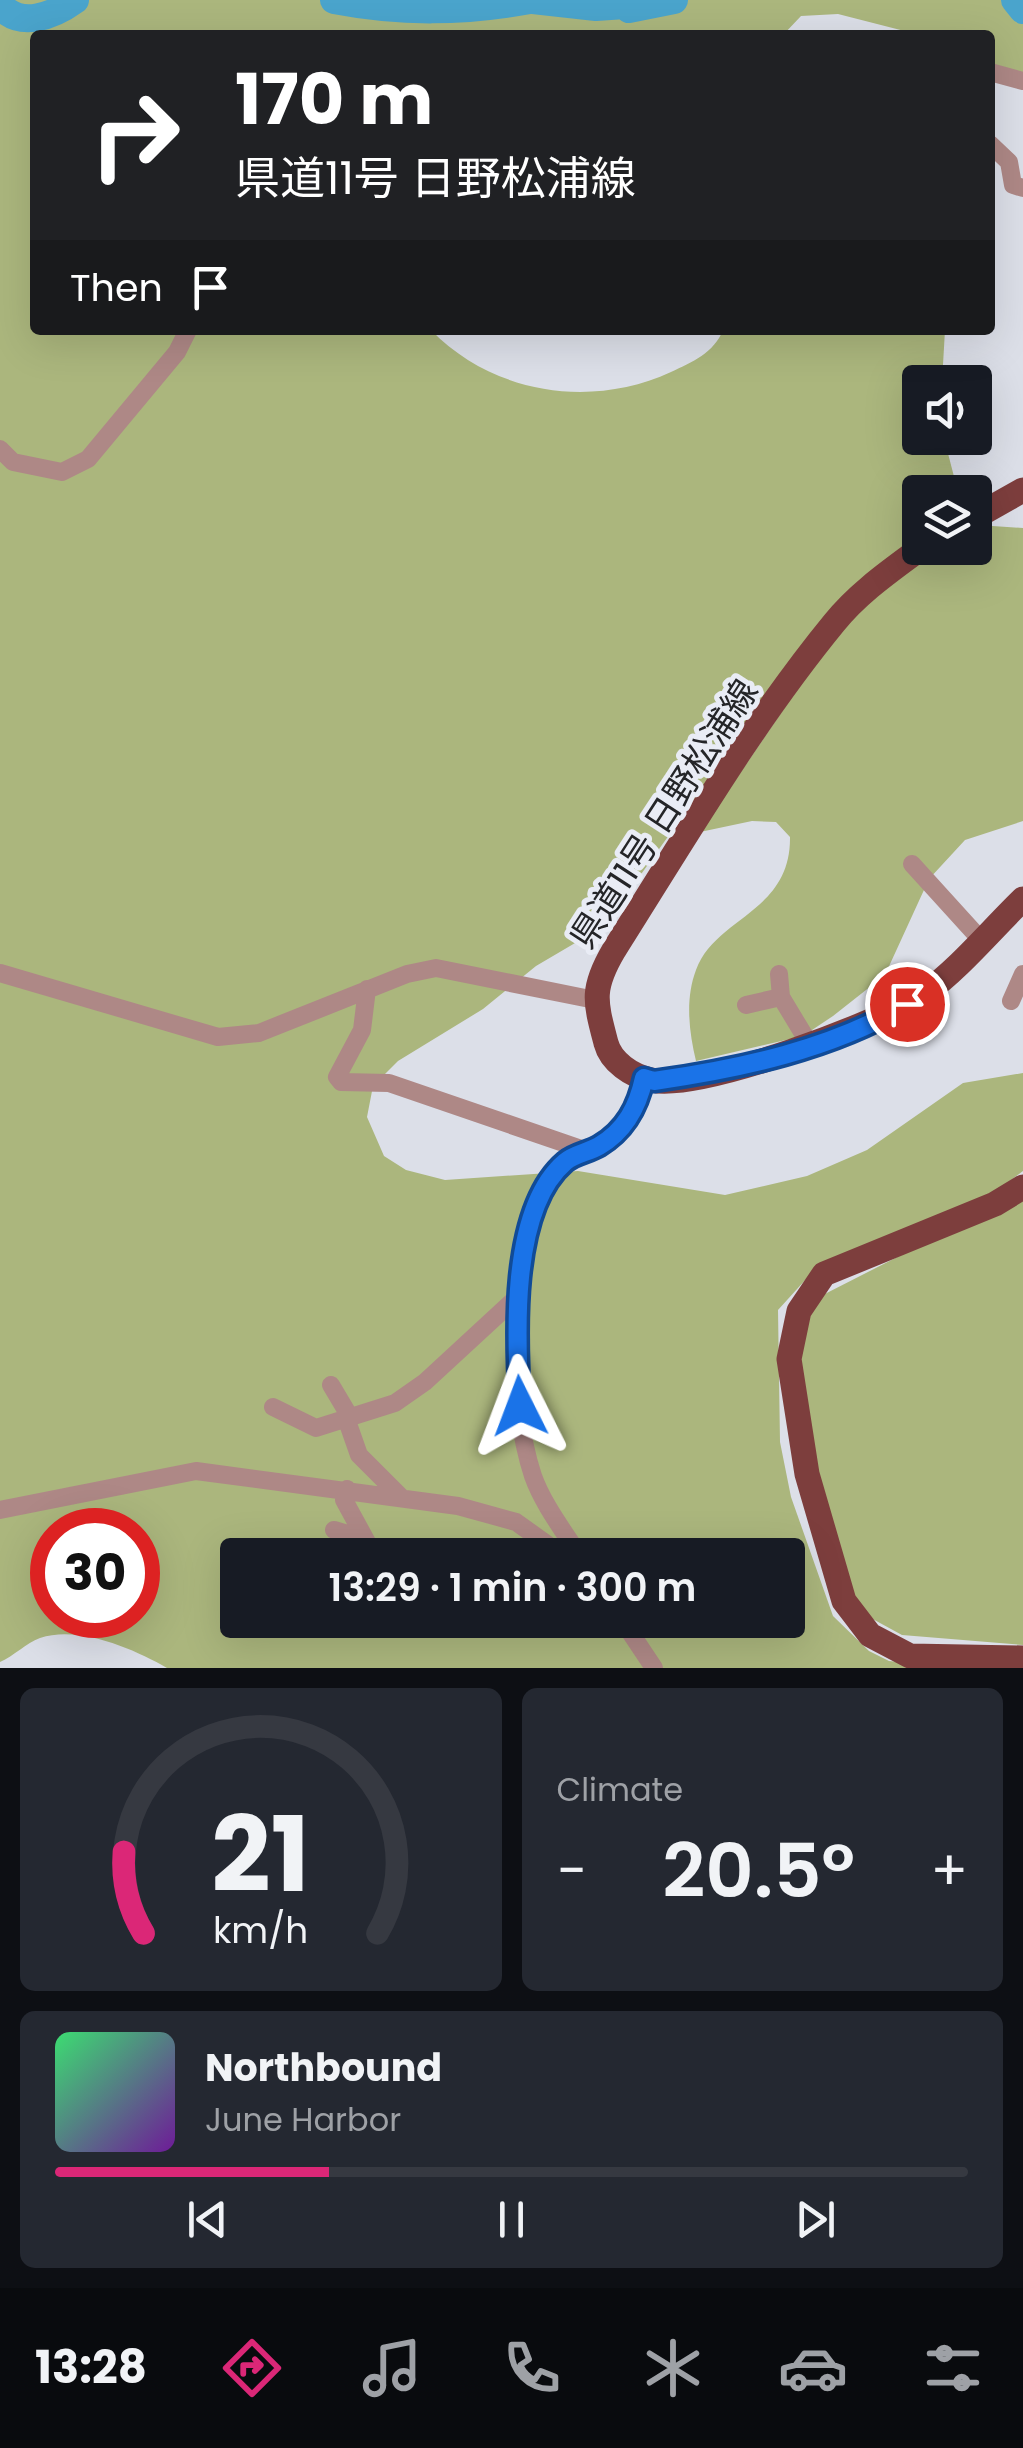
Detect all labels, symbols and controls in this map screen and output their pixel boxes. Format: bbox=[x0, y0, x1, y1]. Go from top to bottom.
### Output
text: 170 m bbox=[235, 50, 433, 149]
icon: right bbox=[70, 70, 200, 200]
text: 県道11号 日野松浦線 bbox=[235, 147, 636, 210]
icon: arrive bbox=[183, 260, 238, 315]
text: Then bbox=[70, 261, 163, 314]
map controls bbox=[902, 365, 992, 565]
button: sound bbox=[902, 365, 992, 455]
button: layers bbox=[902, 475, 992, 565]
street label: 県道11号 日野松浦線 bbox=[558, 670, 769, 958]
pin bbox=[865, 962, 950, 1047]
icon: arrive bbox=[880, 977, 935, 1032]
position arrow bbox=[468, 1354, 572, 1458]
speed limit sign: 30 bbox=[30, 1508, 160, 1638]
text: 13:29 · 1 min · 300 m bbox=[329, 1561, 696, 1614]
text: Climate bbox=[557, 1767, 683, 1812]
text: 21 bbox=[211, 1782, 310, 1927]
text: 20.5° bbox=[662, 1818, 855, 1923]
text: − bbox=[557, 1832, 587, 1909]
text: + bbox=[930, 1832, 968, 1909]
text: km/h bbox=[213, 1905, 308, 1956]
text: Northbound bbox=[205, 2041, 442, 2094]
text: June Harbor bbox=[205, 2097, 401, 2142]
icon: previous bbox=[180, 2192, 235, 2247]
icon: pause bbox=[484, 2192, 539, 2247]
icon: next bbox=[788, 2192, 843, 2247]
icon: directions bbox=[217, 2333, 287, 2403]
icon: music bbox=[357, 2333, 427, 2403]
icon: phone bbox=[497, 2333, 567, 2403]
icon: climate bbox=[638, 2333, 708, 2403]
icon: car bbox=[778, 2333, 848, 2403]
icon: filters bbox=[918, 2333, 988, 2403]
text: 13:28 bbox=[35, 2336, 147, 2399]

